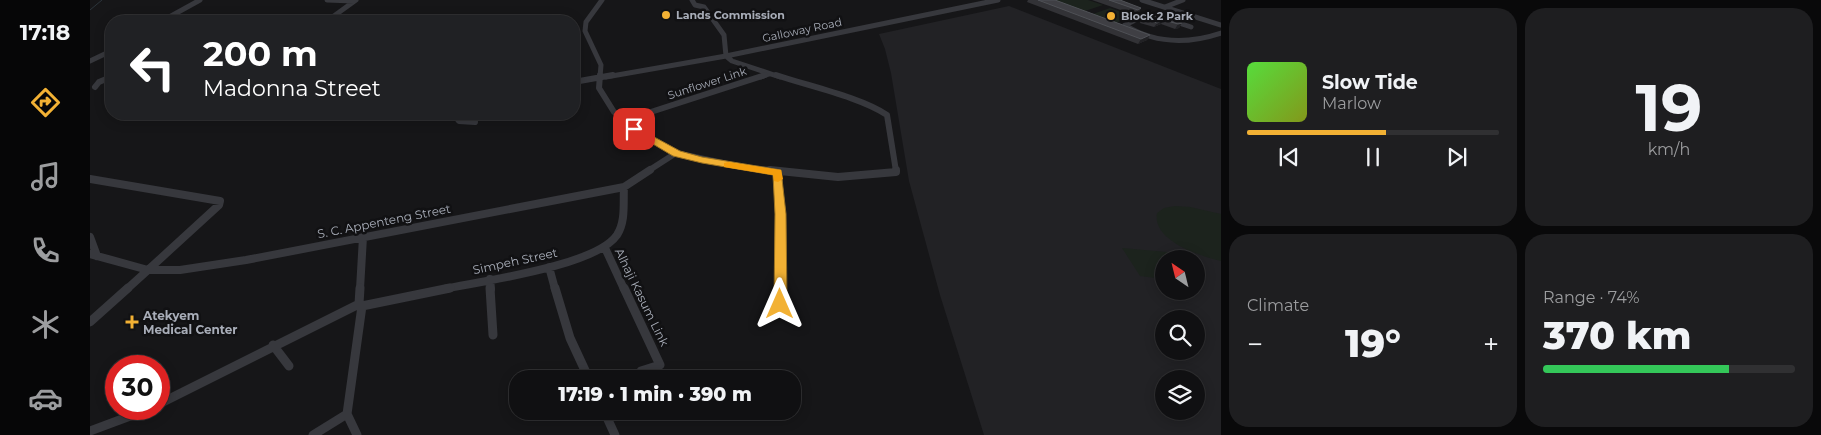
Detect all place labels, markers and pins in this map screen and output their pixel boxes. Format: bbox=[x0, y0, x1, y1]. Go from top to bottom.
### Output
place label: Lands Commission bbox=[676, 8, 785, 22]
marker: Lands Commission bbox=[660, 9, 672, 21]
place label: Block 2 Park bbox=[1121, 9, 1194, 23]
marker: Block 2 Park bbox=[1105, 10, 1117, 22]
pin bbox=[613, 108, 655, 150]
place label: Atekyem Medical Center bbox=[142, 308, 238, 337]
marker: Atekyem Medical Center bbox=[125, 315, 139, 329]

